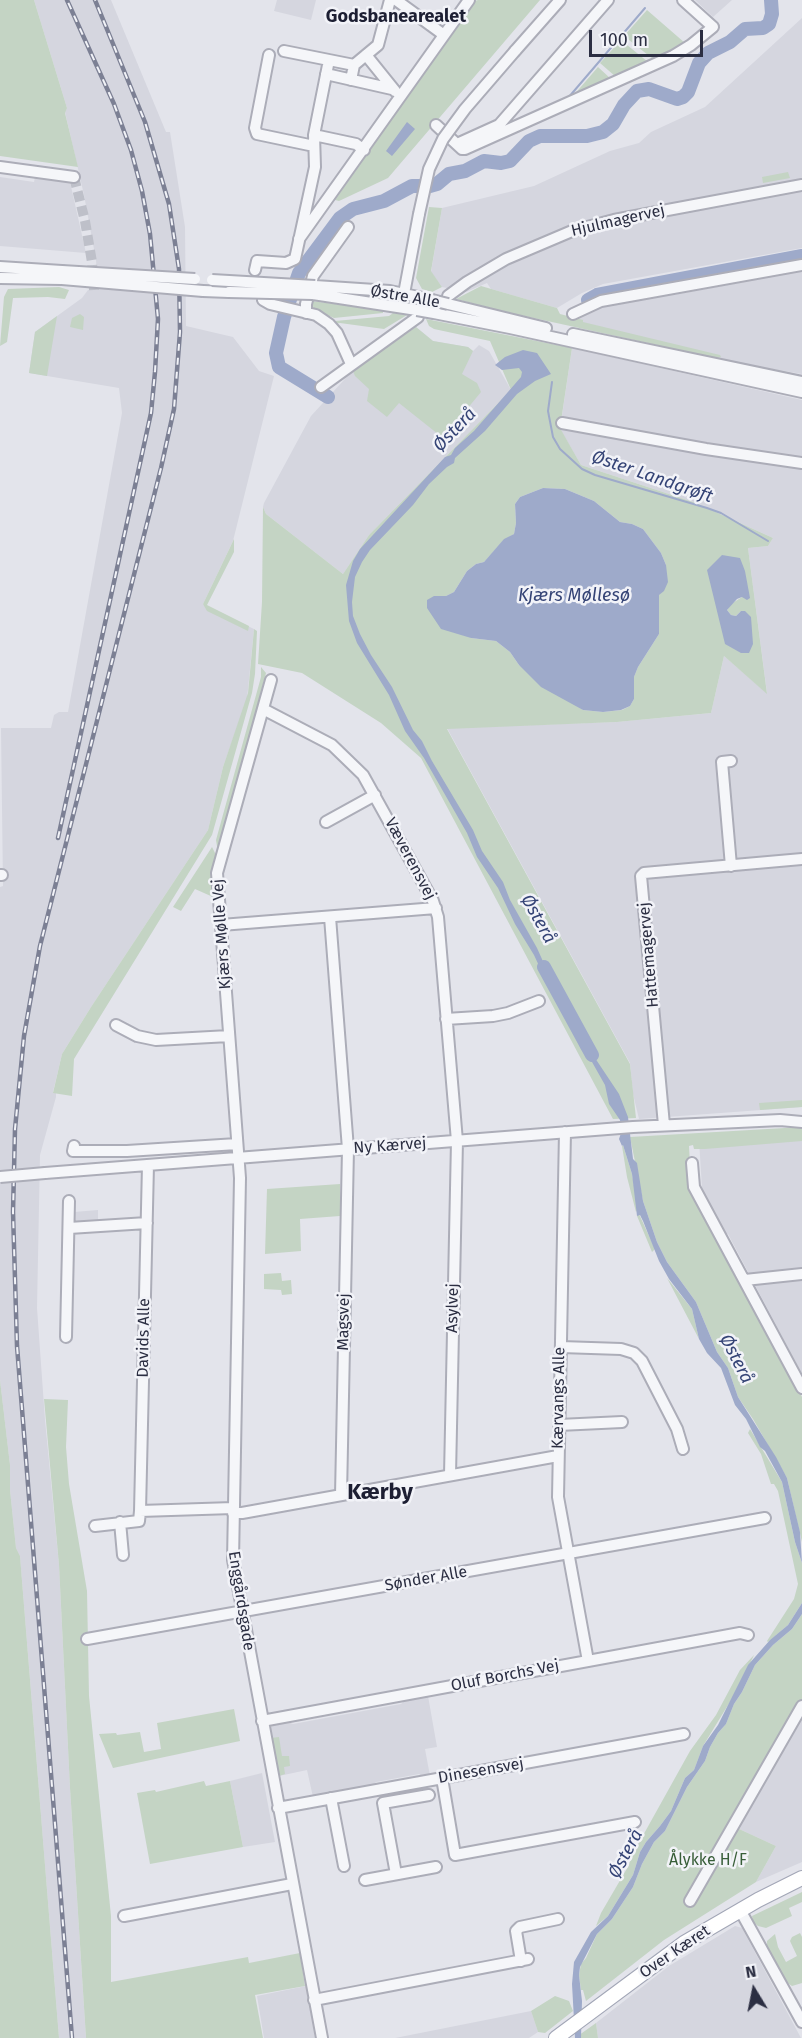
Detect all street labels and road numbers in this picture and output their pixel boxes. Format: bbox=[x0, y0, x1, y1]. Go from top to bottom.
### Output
street label: Hjulmagervej bbox=[569, 201, 667, 241]
street label: Østre Alle bbox=[369, 281, 441, 313]
street label: Væverensvej bbox=[380, 815, 440, 903]
street label: Kjærs Mølle Vej bbox=[209, 878, 235, 990]
street label: Hattemagervej bbox=[635, 901, 663, 1009]
street label: Ny Kærvej bbox=[353, 1134, 427, 1158]
street label: Asylvej bbox=[443, 1283, 463, 1333]
street label: Magsvej bbox=[334, 1293, 354, 1351]
street label: Davids Alle bbox=[134, 1298, 154, 1378]
street label: Kærvangs Alle bbox=[549, 1347, 569, 1449]
street label: Enggårdsgade bbox=[224, 1550, 258, 1652]
street label: Sønder Alle bbox=[383, 1562, 469, 1596]
street label: Oluf Borchs Vej bbox=[449, 1656, 561, 1696]
street label: Dinesensvej bbox=[437, 1754, 525, 1788]
street label: Over Kæret bbox=[636, 1921, 714, 1983]

